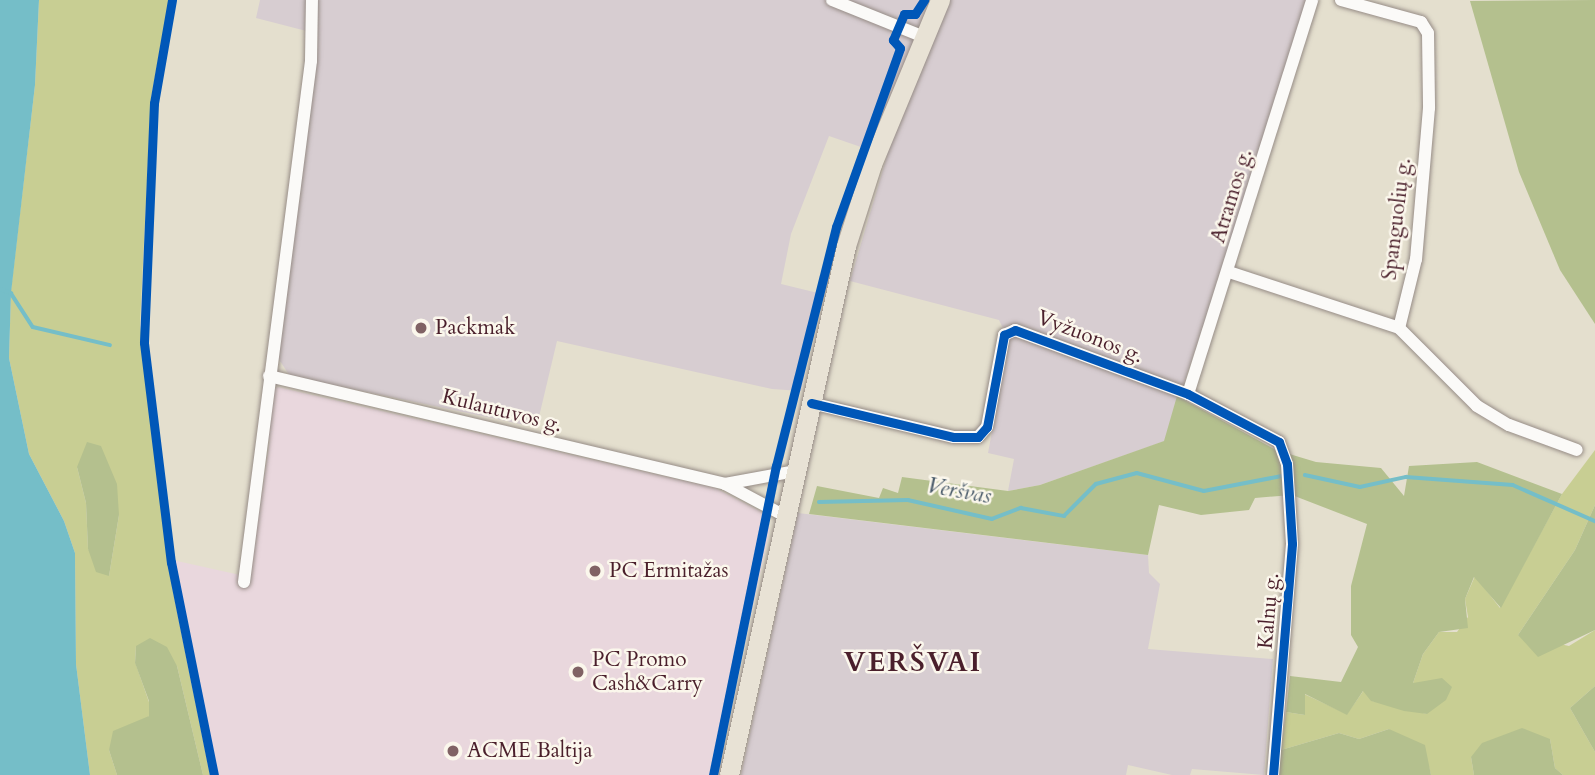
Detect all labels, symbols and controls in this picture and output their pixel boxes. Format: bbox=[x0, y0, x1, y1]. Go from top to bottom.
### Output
street label: Atramos g. bbox=[1206, 146, 1258, 246]
street label: Spanguolių g. bbox=[1377, 156, 1417, 282]
street label: Vyžuonos g. bbox=[1033, 305, 1147, 369]
place label: Packmak bbox=[435, 315, 515, 341]
marker: Packmak bbox=[413, 320, 429, 336]
street label: Kulautuvos g. bbox=[439, 384, 565, 438]
water label: Veršvas bbox=[924, 472, 994, 510]
place label: PC Ermitažas bbox=[609, 558, 729, 584]
marker: PC Ermitažas bbox=[587, 563, 603, 579]
street label: Kalnų g. bbox=[1253, 572, 1285, 650]
district label: VERŠVAI bbox=[845, 645, 981, 679]
place label: PC Promo Cash&Carry bbox=[592, 647, 703, 697]
marker: PC Promo Cash&Carry bbox=[570, 664, 586, 680]
place label: ACME Baltija bbox=[467, 738, 593, 764]
marker: ACME Baltija bbox=[445, 743, 461, 759]

